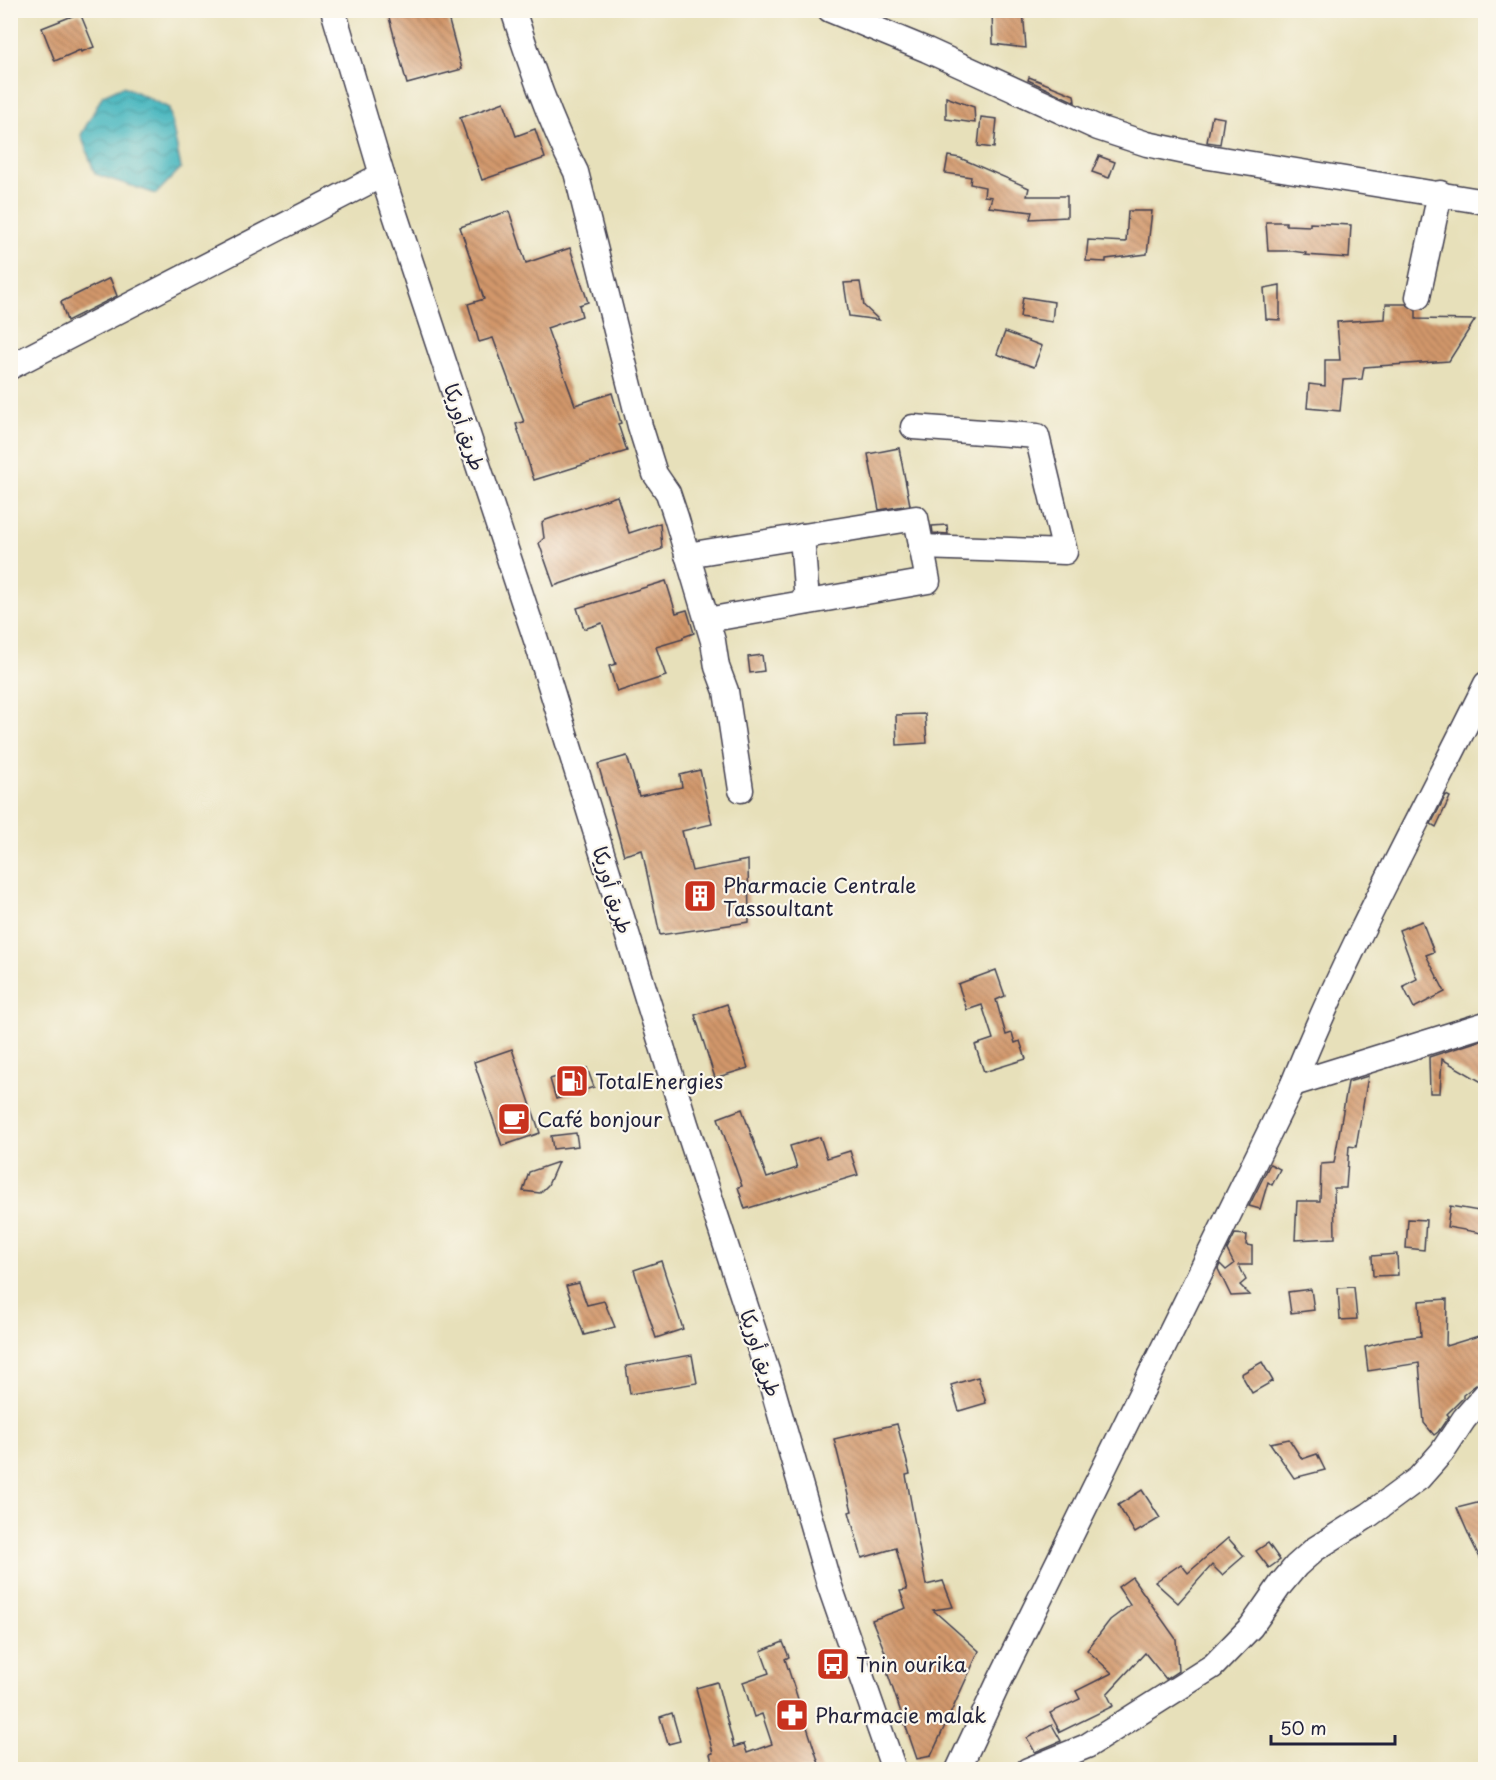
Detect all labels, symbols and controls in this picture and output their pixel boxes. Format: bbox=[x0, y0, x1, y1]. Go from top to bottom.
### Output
street label: طريق أوريكا bbox=[437, 379, 493, 475]
street label: طريق أوريكا bbox=[585, 842, 641, 938]
place label: Pharmacie Centrale Tassoultant bbox=[723, 870, 916, 923]
building icon: Pharmacie Centrale Tassoultant bbox=[682, 878, 718, 914]
fuel station icon: TotalEnergies bbox=[554, 1063, 590, 1099]
place label: TotalEnergies bbox=[595, 1066, 723, 1096]
cafe icon: Café bonjour bbox=[496, 1101, 532, 1137]
place label: Café bonjour bbox=[537, 1104, 663, 1134]
street label: طريق أوريكا bbox=[733, 1305, 789, 1401]
bus stop icon: Tnin ourika bbox=[815, 1646, 851, 1682]
place label: Tnin ourika bbox=[856, 1649, 967, 1679]
pharmacy icon: Pharmacie malak bbox=[774, 1697, 810, 1733]
place label: Pharmacie malak bbox=[815, 1700, 986, 1730]
scale bar bbox=[1271, 1708, 1396, 1746]
text: 50 m bbox=[1280, 1714, 1327, 1741]

